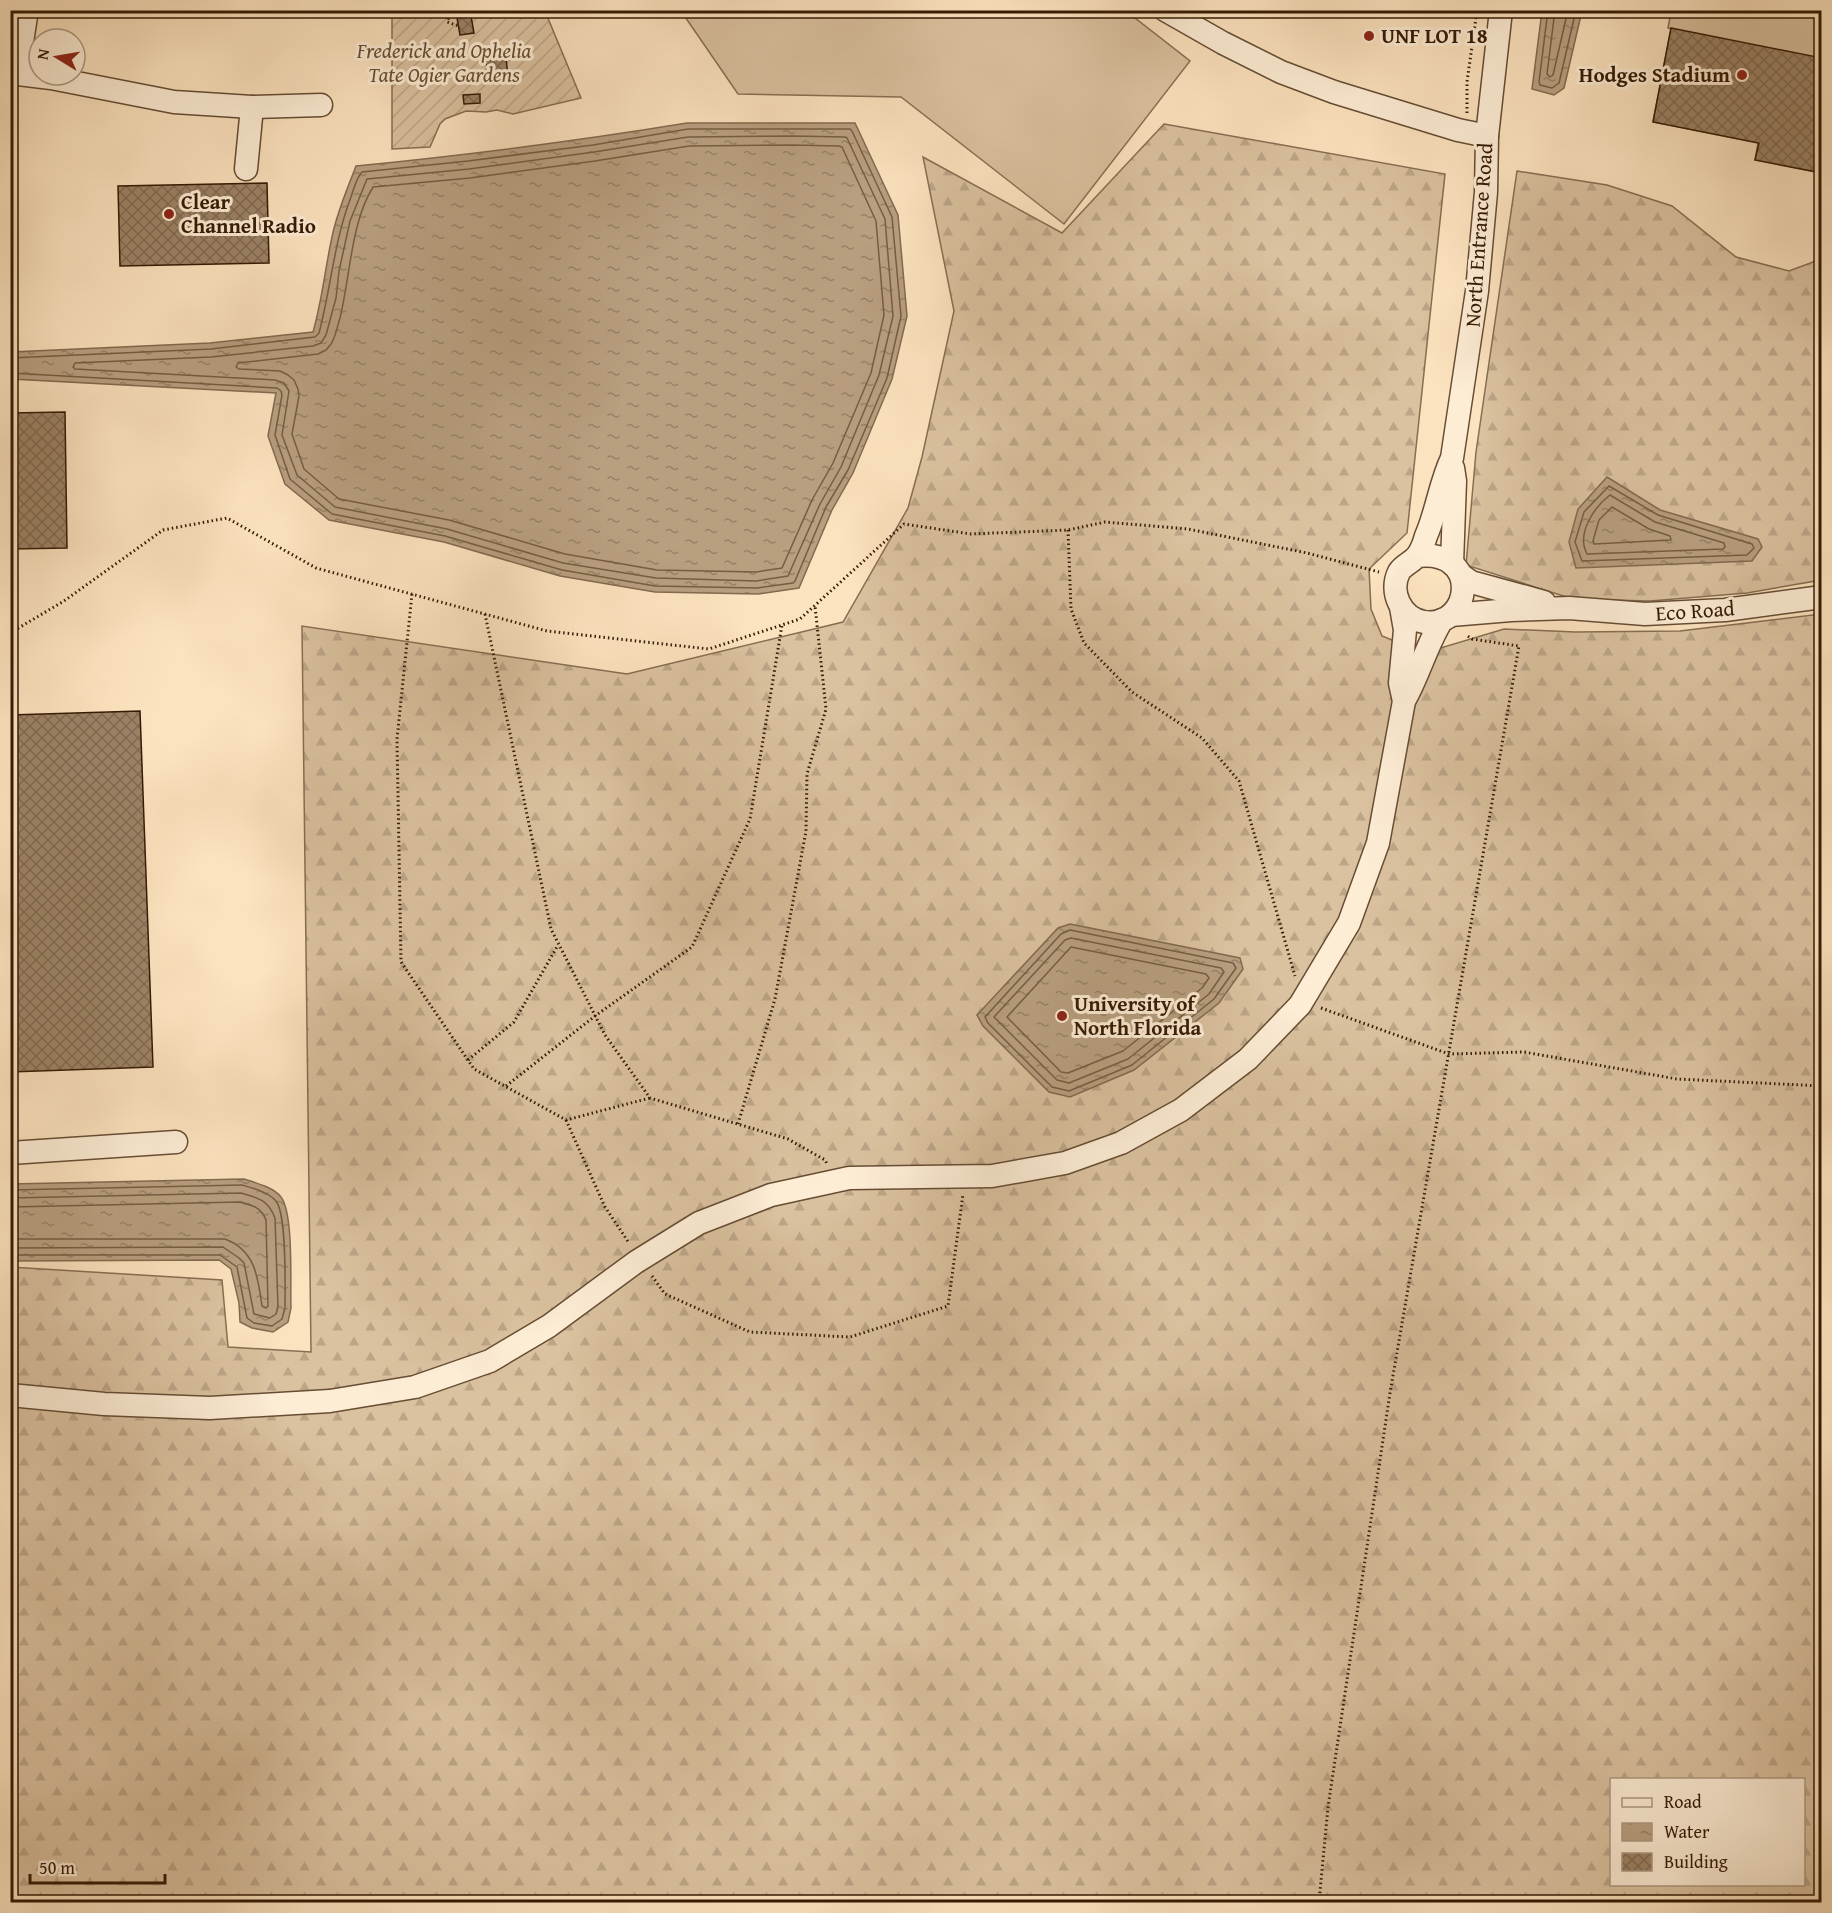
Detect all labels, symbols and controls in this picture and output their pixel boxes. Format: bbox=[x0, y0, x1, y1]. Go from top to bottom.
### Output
place label: UNF LOT 18 bbox=[1381, 20, 1488, 51]
north arrow bbox=[27, 27, 87, 87]
marker: UNF LOT 18 bbox=[1362, 29, 1376, 43]
park label: Frederick and Ophelia Tate Ogier Gardens bbox=[356, 35, 532, 90]
text: N bbox=[29, 46, 55, 62]
place label: Hodges Stadium bbox=[1579, 59, 1730, 90]
marker: Hodges Stadium bbox=[1735, 68, 1749, 82]
street label: North Entrance Road bbox=[1457, 141, 1500, 328]
place label: Clear Channel Radio bbox=[181, 186, 316, 241]
marker: Clear Channel Radio bbox=[162, 207, 176, 221]
street label: Eco Road bbox=[1654, 592, 1736, 629]
place label: University of North Florida bbox=[1074, 988, 1202, 1043]
marker: University of North Florida bbox=[1055, 1009, 1069, 1023]
legend bbox=[1610, 1778, 1805, 1886]
text: Road bbox=[1664, 1788, 1702, 1815]
text: Water bbox=[1664, 1818, 1710, 1845]
scale bar bbox=[30, 1847, 165, 1885]
text: Building bbox=[1664, 1848, 1728, 1875]
text: 50 m bbox=[39, 1854, 75, 1881]

